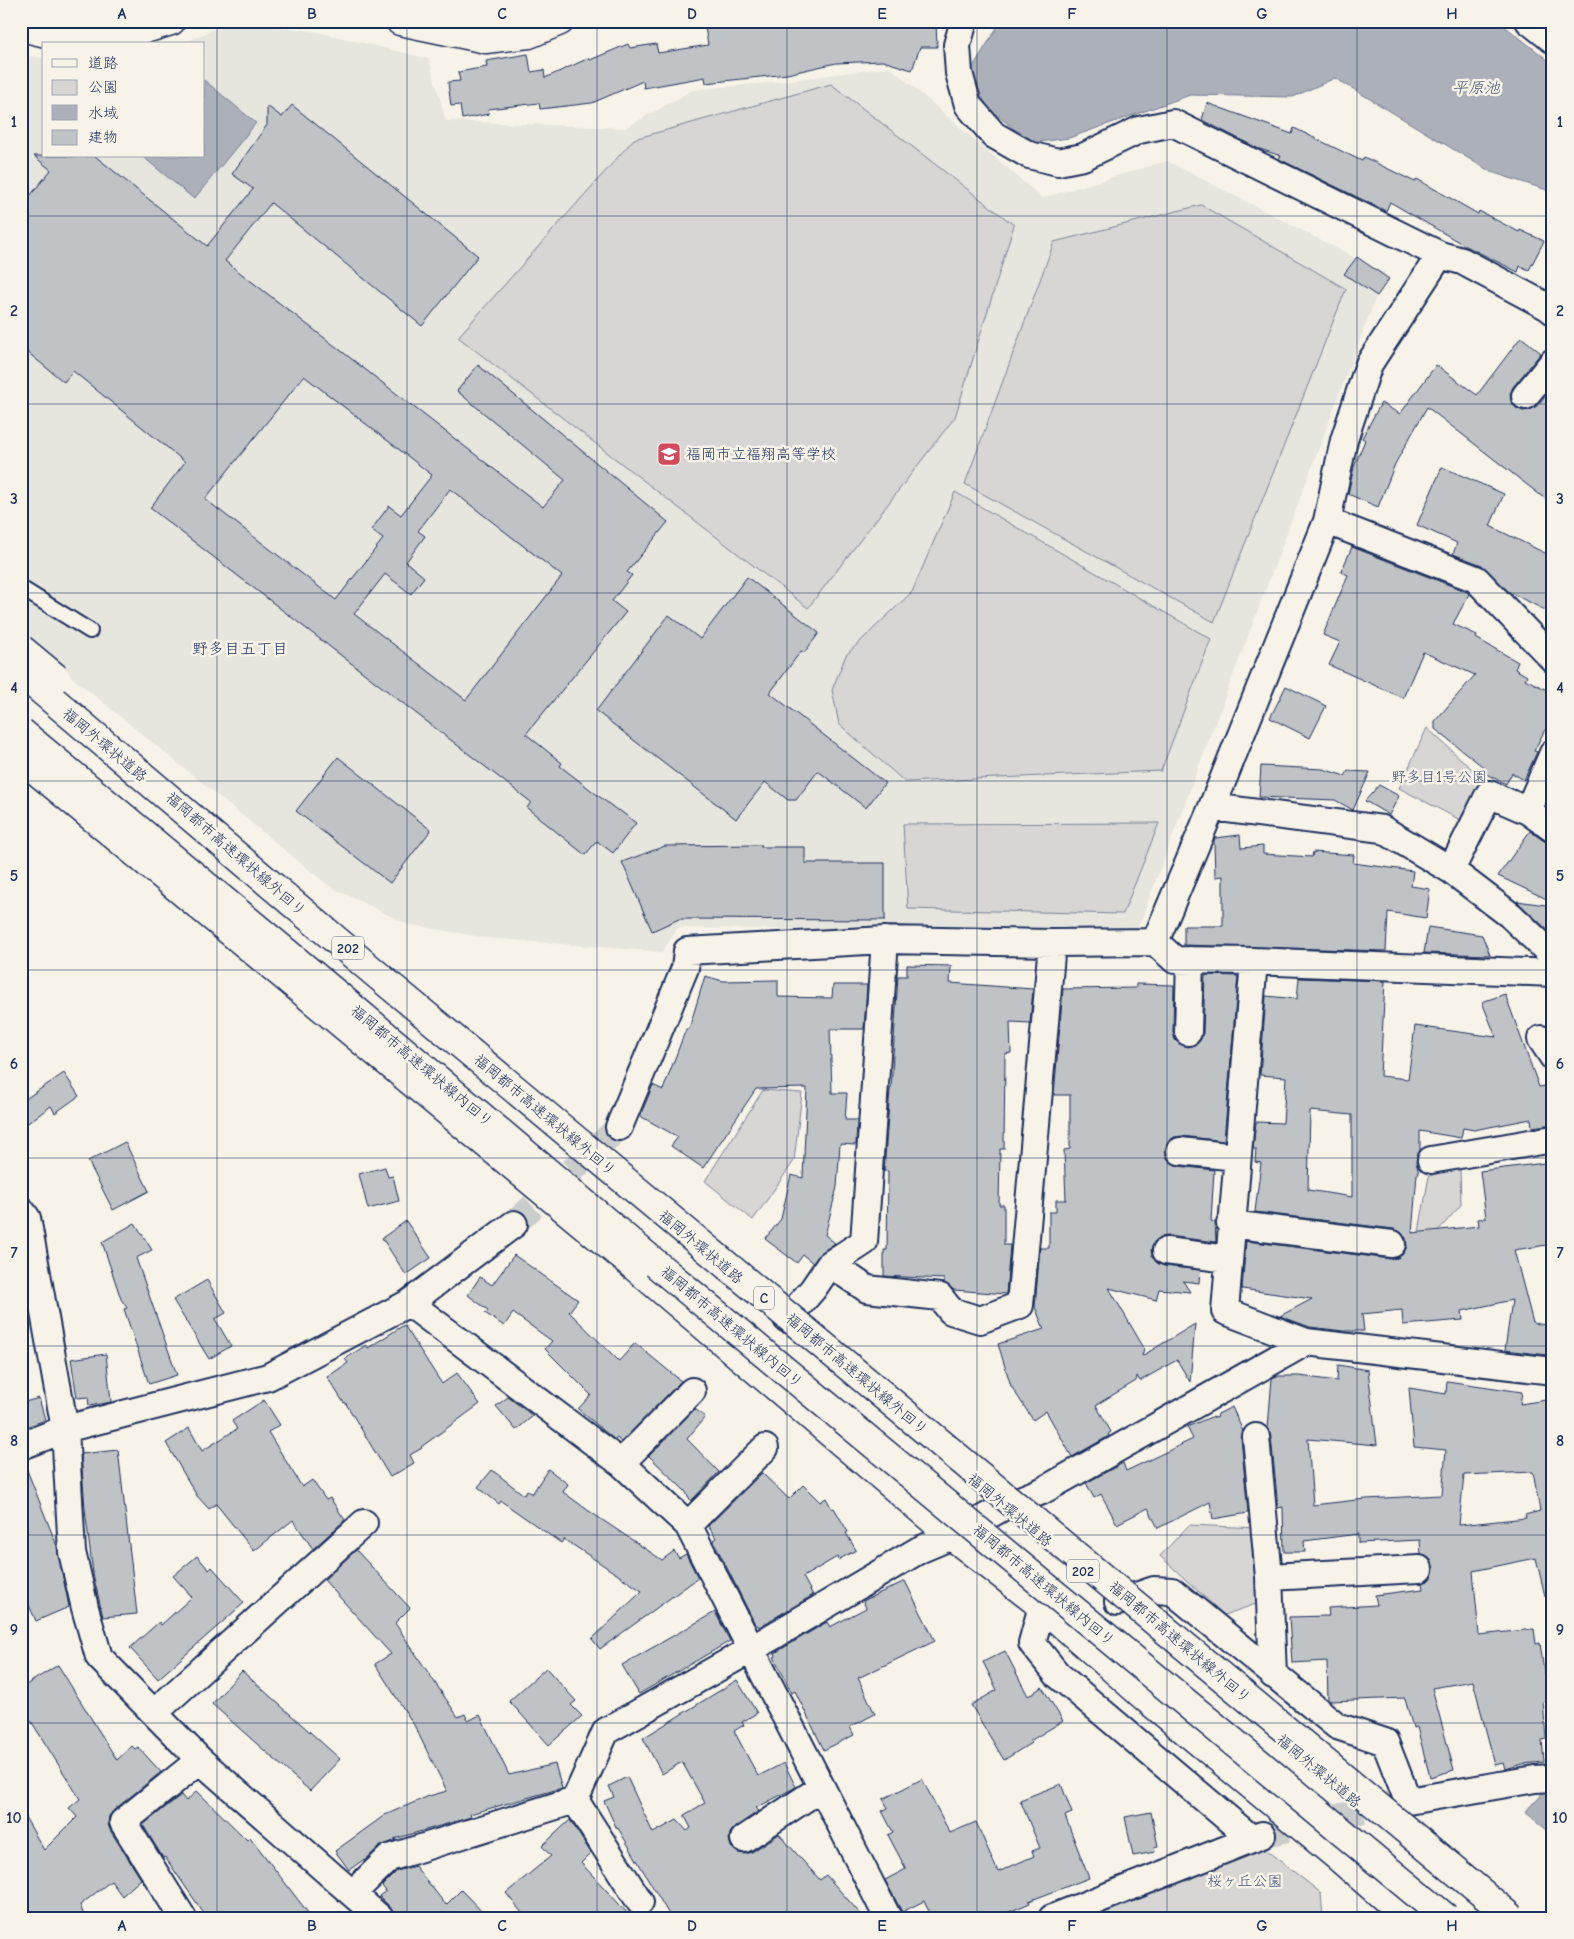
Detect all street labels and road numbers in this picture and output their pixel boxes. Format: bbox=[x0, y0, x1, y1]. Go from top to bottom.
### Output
street label: 福岡外環状道路 bbox=[59, 704, 151, 786]
street label: 福岡都市高速環状線外回り bbox=[162, 788, 310, 920]
road number: 202 bbox=[332, 936, 364, 960]
street label: 福岡都市高速環状線内回り bbox=[347, 1001, 497, 1131]
street label: 福岡都市高速環状線外回り bbox=[470, 1050, 620, 1180]
street label: 福岡外環状道路 bbox=[655, 1206, 747, 1288]
street label: 福岡都市高速環状線内回り bbox=[657, 1262, 807, 1392]
road number: C bbox=[754, 1286, 774, 1310]
street label: 福岡都市高速環状線外回り bbox=[782, 1309, 932, 1439]
street label: 福岡外環状道路 bbox=[964, 1469, 1056, 1551]
street label: 福岡都市高速環状線内回り bbox=[969, 1520, 1119, 1650]
road number: 202 bbox=[1067, 1560, 1099, 1582]
street label: 福岡都市高速環状線外回り bbox=[1105, 1577, 1255, 1707]
street label: 福岡外環状道路 bbox=[1273, 1730, 1365, 1812]

